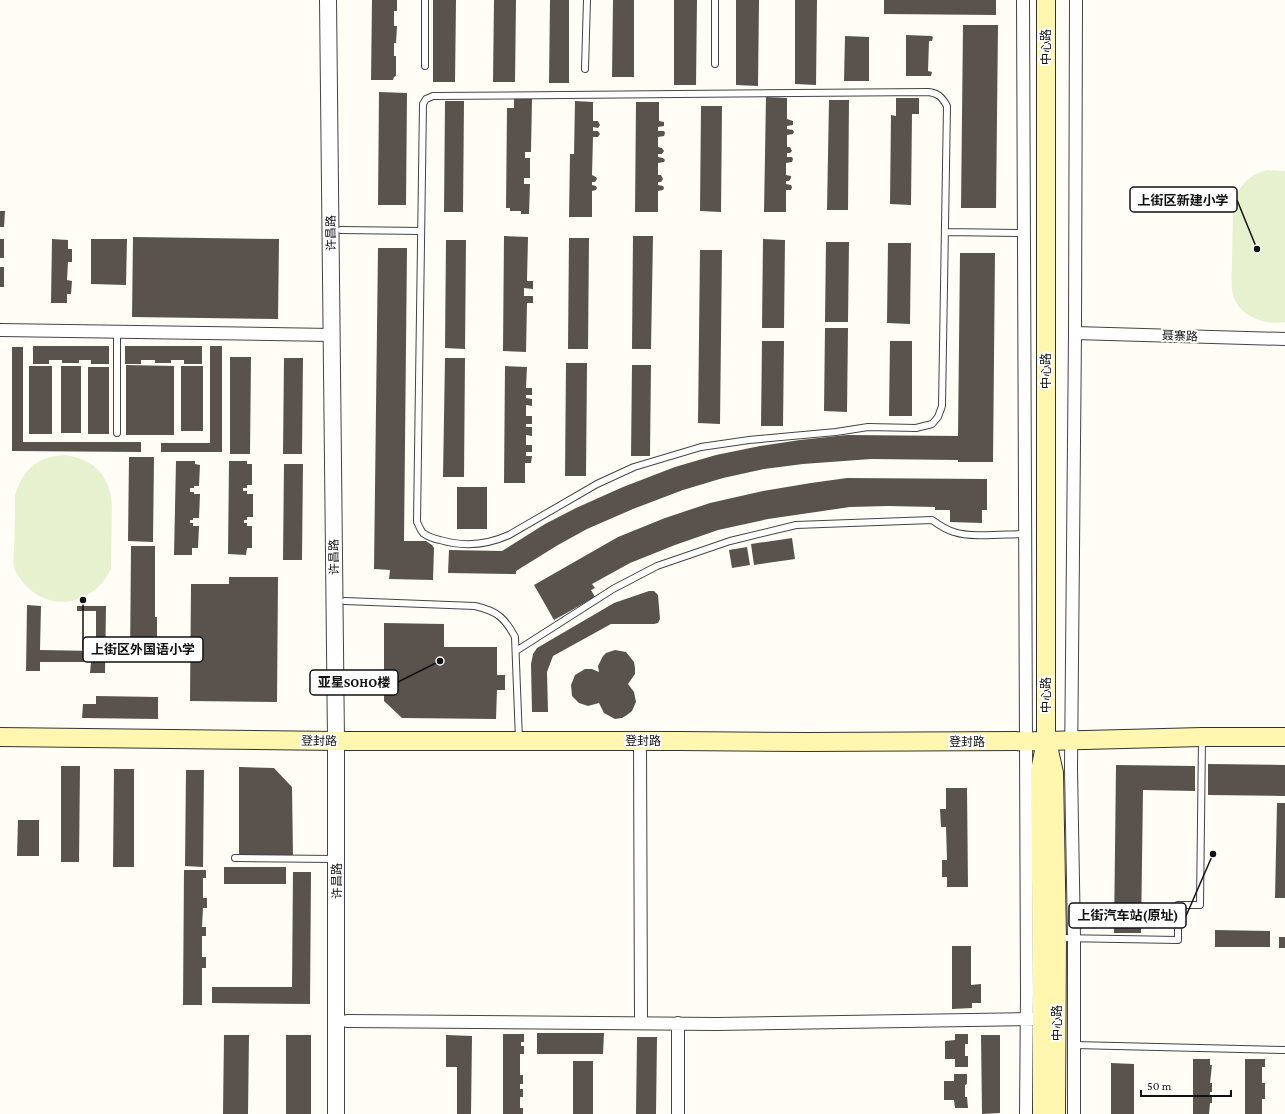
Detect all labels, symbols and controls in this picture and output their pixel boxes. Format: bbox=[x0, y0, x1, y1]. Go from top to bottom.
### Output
street label: 中心路 bbox=[1039, 29, 1053, 65]
callout: 上街区新建小学 bbox=[1130, 187, 1237, 212]
text: 上街区新建小学 bbox=[1137, 193, 1229, 208]
street label: 许昌路 bbox=[324, 215, 338, 251]
street label: 聂寨路 bbox=[1162, 328, 1198, 344]
street label: 中心路 bbox=[1039, 353, 1053, 389]
street label: 许昌路 bbox=[327, 539, 341, 575]
callout: 上街区外国语小学 bbox=[83, 637, 203, 662]
text: 上街区外国语小学 bbox=[91, 642, 195, 657]
callout: 亚星SOHO楼 bbox=[310, 670, 398, 695]
text: 亚星SOHO楼 bbox=[318, 675, 390, 690]
street label: 中心路 bbox=[1039, 677, 1053, 713]
street label: 登封路 bbox=[301, 734, 337, 748]
street label: 登封路 bbox=[625, 734, 661, 748]
street label: 登封路 bbox=[949, 735, 985, 749]
street label: 许昌路 bbox=[330, 863, 344, 899]
callout: 上街汽车站(原址) bbox=[1069, 903, 1186, 928]
text: 上街汽车站(原址) bbox=[1078, 908, 1178, 924]
street label: 中心路 bbox=[1050, 1005, 1064, 1041]
scale bar bbox=[1141, 1072, 1231, 1098]
text: 50 m bbox=[1147, 1079, 1172, 1093]

